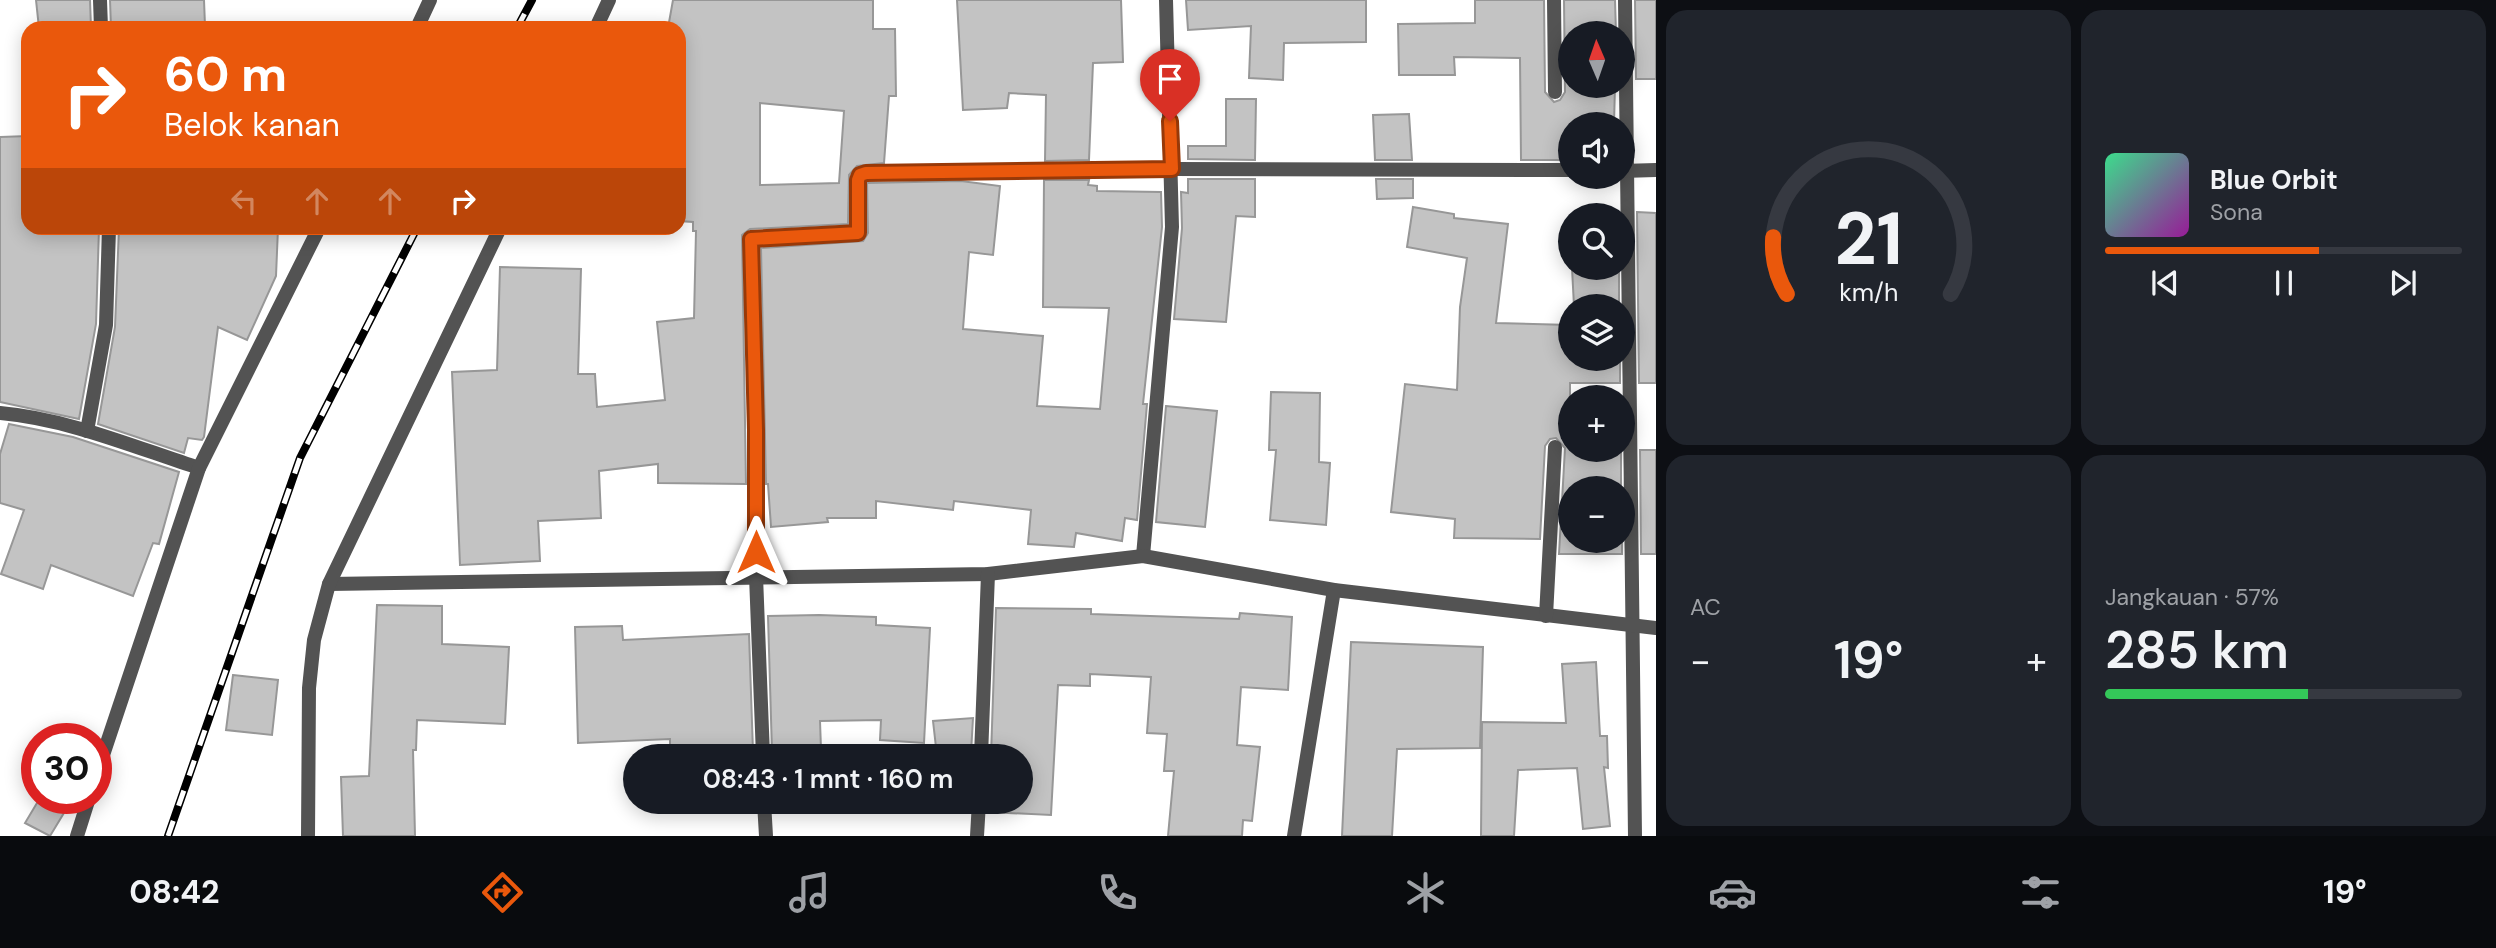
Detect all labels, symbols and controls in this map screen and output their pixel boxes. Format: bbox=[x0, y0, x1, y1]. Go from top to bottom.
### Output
north arrow bbox=[1558, 21, 1634, 98]
map controls bbox=[1558, 21, 1635, 553]
text: 60 m bbox=[164, 42, 287, 106]
icon: right bbox=[49, 49, 140, 140]
pin bbox=[1140, 49, 1200, 121]
icon: arrive bbox=[1151, 60, 1189, 98]
text: Belok kanan bbox=[164, 104, 340, 146]
button: sound bbox=[1558, 112, 1635, 189]
text: Blue Orbit bbox=[2210, 163, 2338, 197]
icon: left bbox=[225, 182, 263, 220]
icon: ahead bbox=[298, 182, 336, 220]
icon: ahead bbox=[371, 182, 409, 220]
icon: right bbox=[444, 182, 482, 220]
text: 21 bbox=[1834, 192, 1903, 287]
text: Sona bbox=[2210, 197, 2263, 227]
button: search bbox=[1558, 203, 1635, 280]
icon: previous bbox=[2146, 264, 2184, 302]
icon: pause bbox=[2265, 264, 2303, 302]
icon: next bbox=[2384, 264, 2422, 302]
text: km/h bbox=[1839, 276, 1898, 309]
button: layers bbox=[1558, 294, 1635, 371]
button: + bbox=[1558, 385, 1635, 462]
button: − bbox=[1558, 476, 1635, 553]
position arrow bbox=[719, 515, 793, 589]
text: Jangkauan · 57% bbox=[2105, 582, 2279, 612]
text: AC bbox=[1690, 592, 1721, 622]
text: 285 km bbox=[2105, 616, 2289, 684]
text: 19° bbox=[1834, 626, 1903, 694]
text: − bbox=[1690, 636, 1711, 686]
text: + bbox=[2026, 636, 2047, 686]
speed limit sign: 30 bbox=[21, 723, 112, 814]
text: 08:43 · 1 mnt · 160 m bbox=[703, 762, 953, 796]
icon: directions bbox=[478, 868, 527, 917]
icon: music bbox=[785, 868, 834, 917]
icon: phone bbox=[1093, 868, 1142, 917]
icon: climate bbox=[1401, 868, 1450, 917]
icon: car bbox=[1708, 868, 1757, 917]
icon: filters bbox=[2016, 868, 2065, 917]
text: 08:42 bbox=[129, 871, 219, 913]
text: 19° bbox=[2323, 871, 2367, 913]

